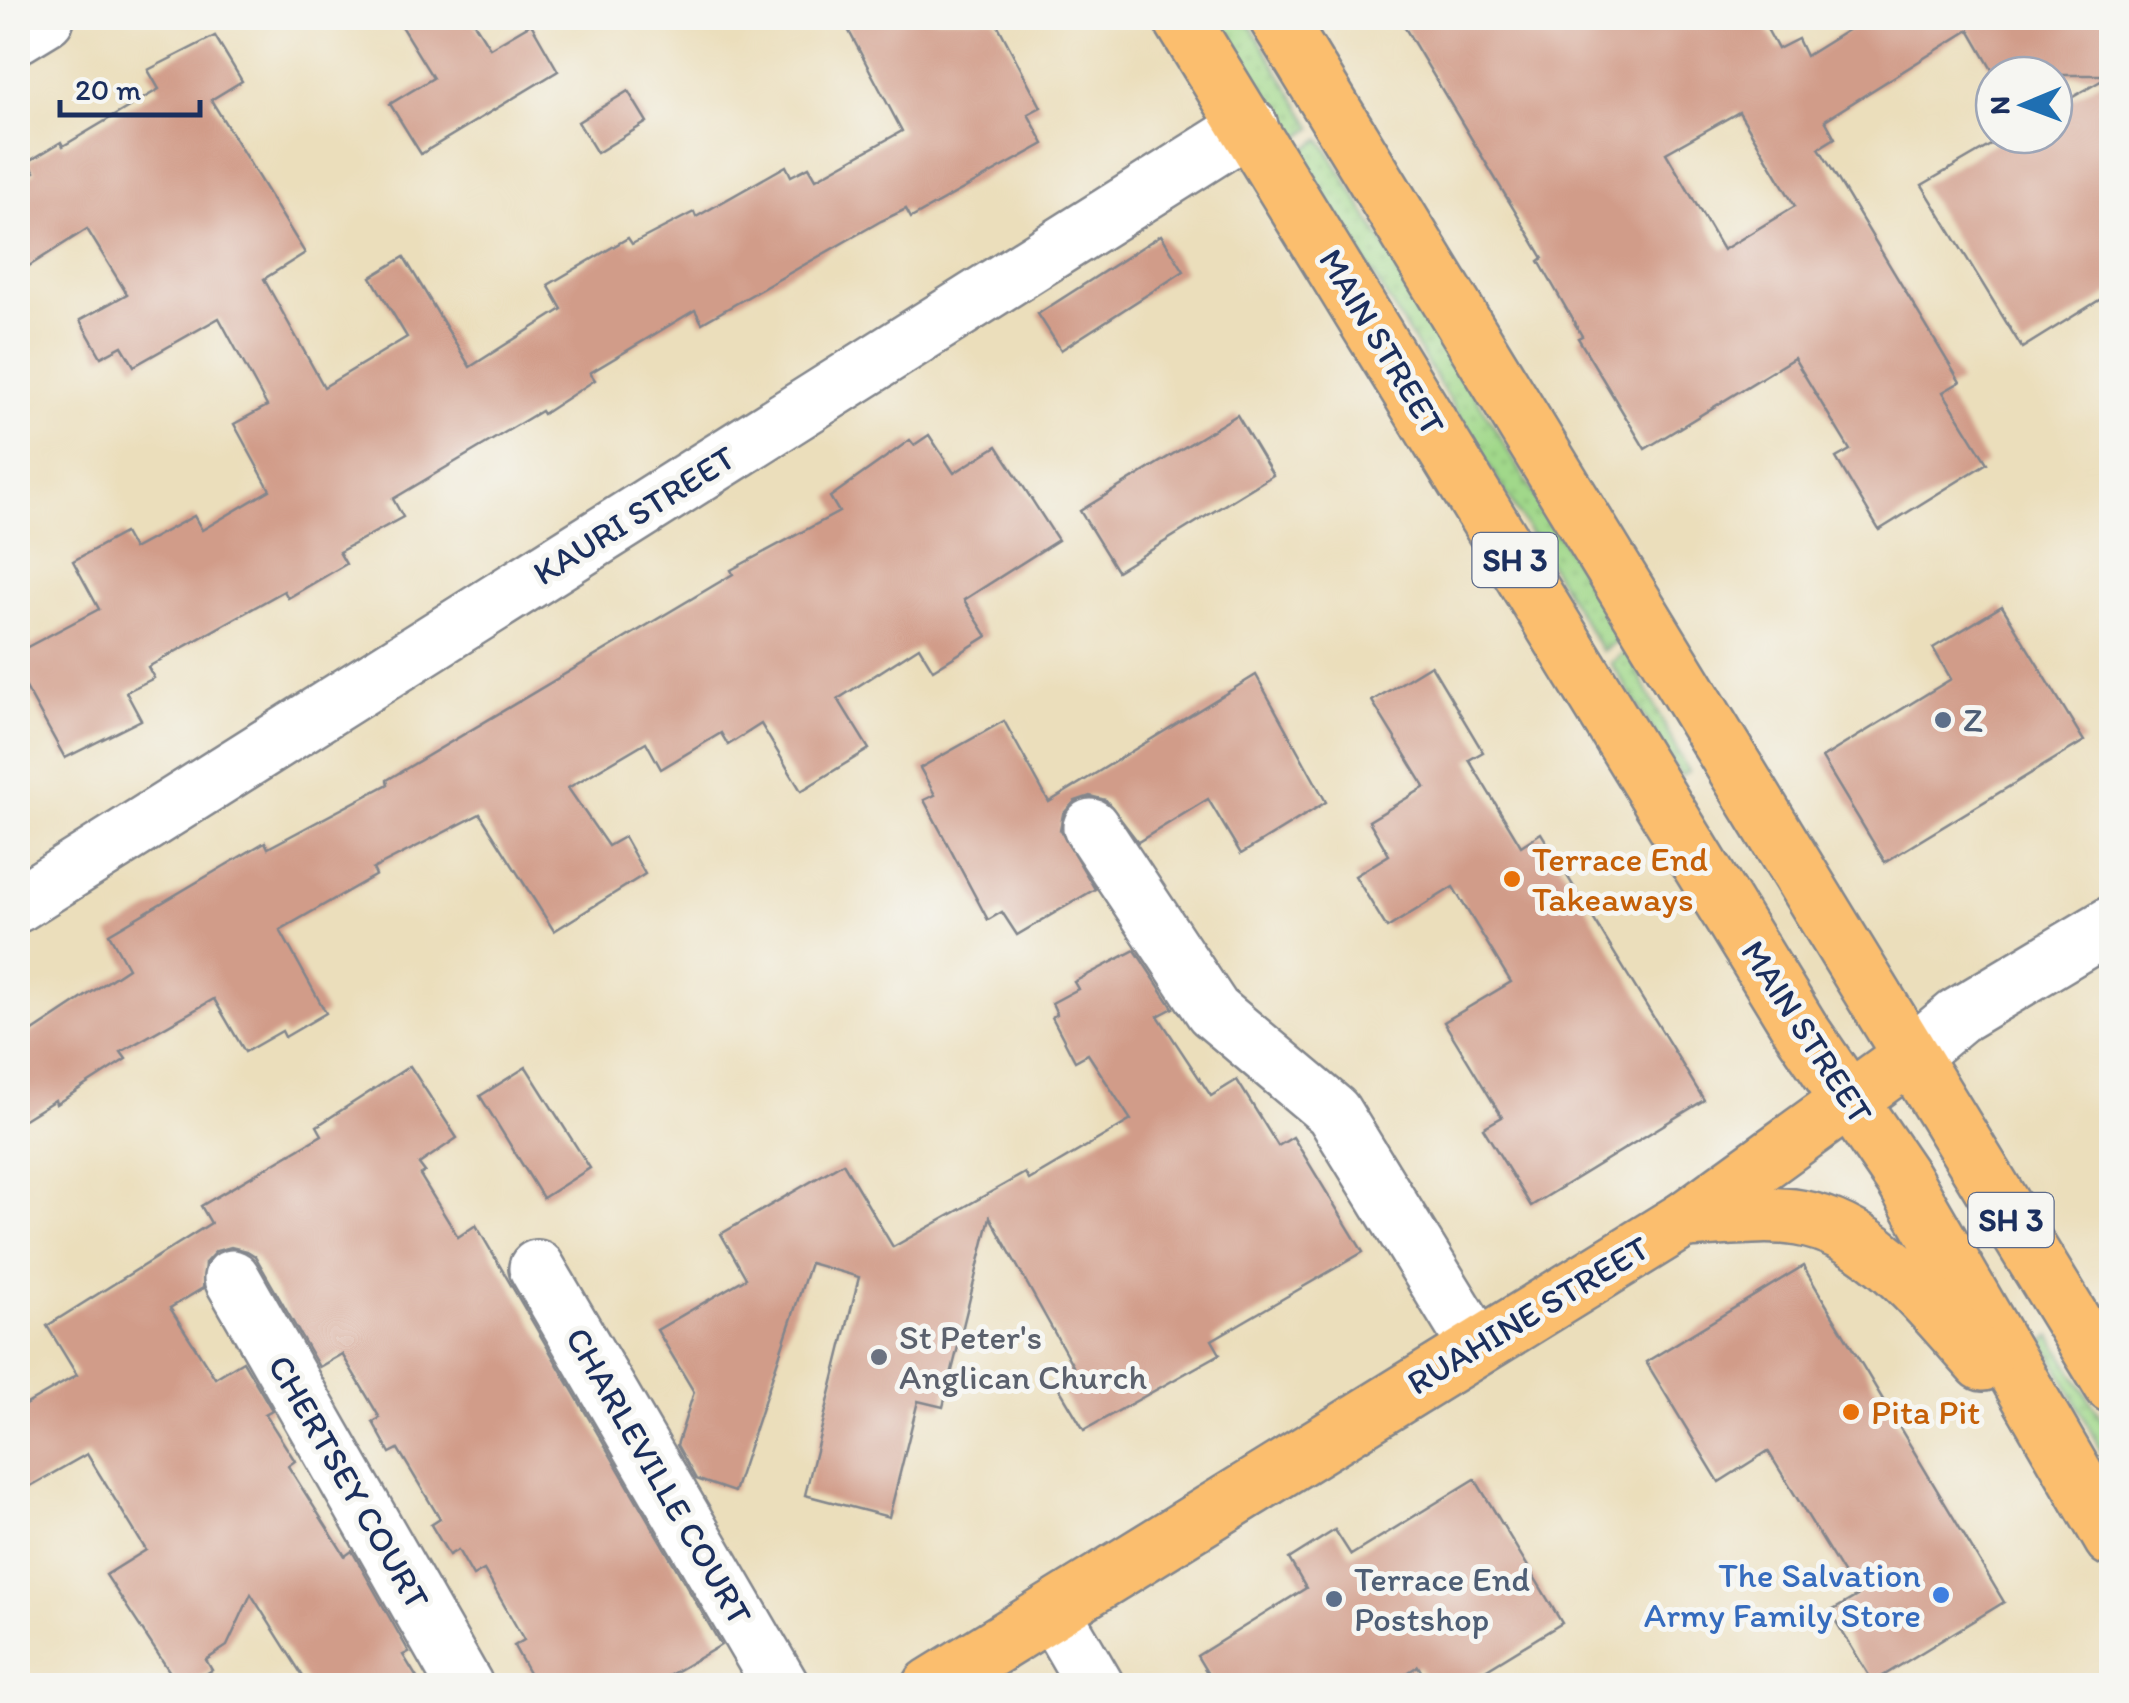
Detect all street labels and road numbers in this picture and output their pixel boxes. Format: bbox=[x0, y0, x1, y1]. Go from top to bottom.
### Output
street label: MAIN STREET bbox=[1310, 241, 1454, 443]
street label: KAURI STREET bbox=[525, 436, 743, 594]
road number: SH 3 bbox=[1472, 533, 1558, 587]
street label: MAIN STREET bbox=[1732, 933, 1882, 1132]
road number: SH 3 bbox=[1968, 1193, 2054, 1247]
street label: RUAHINE STREET bbox=[1400, 1226, 1657, 1404]
street label: CHARLEVILLE COURT bbox=[557, 1320, 761, 1632]
street label: CHERTSEY COURT bbox=[259, 1347, 439, 1617]

